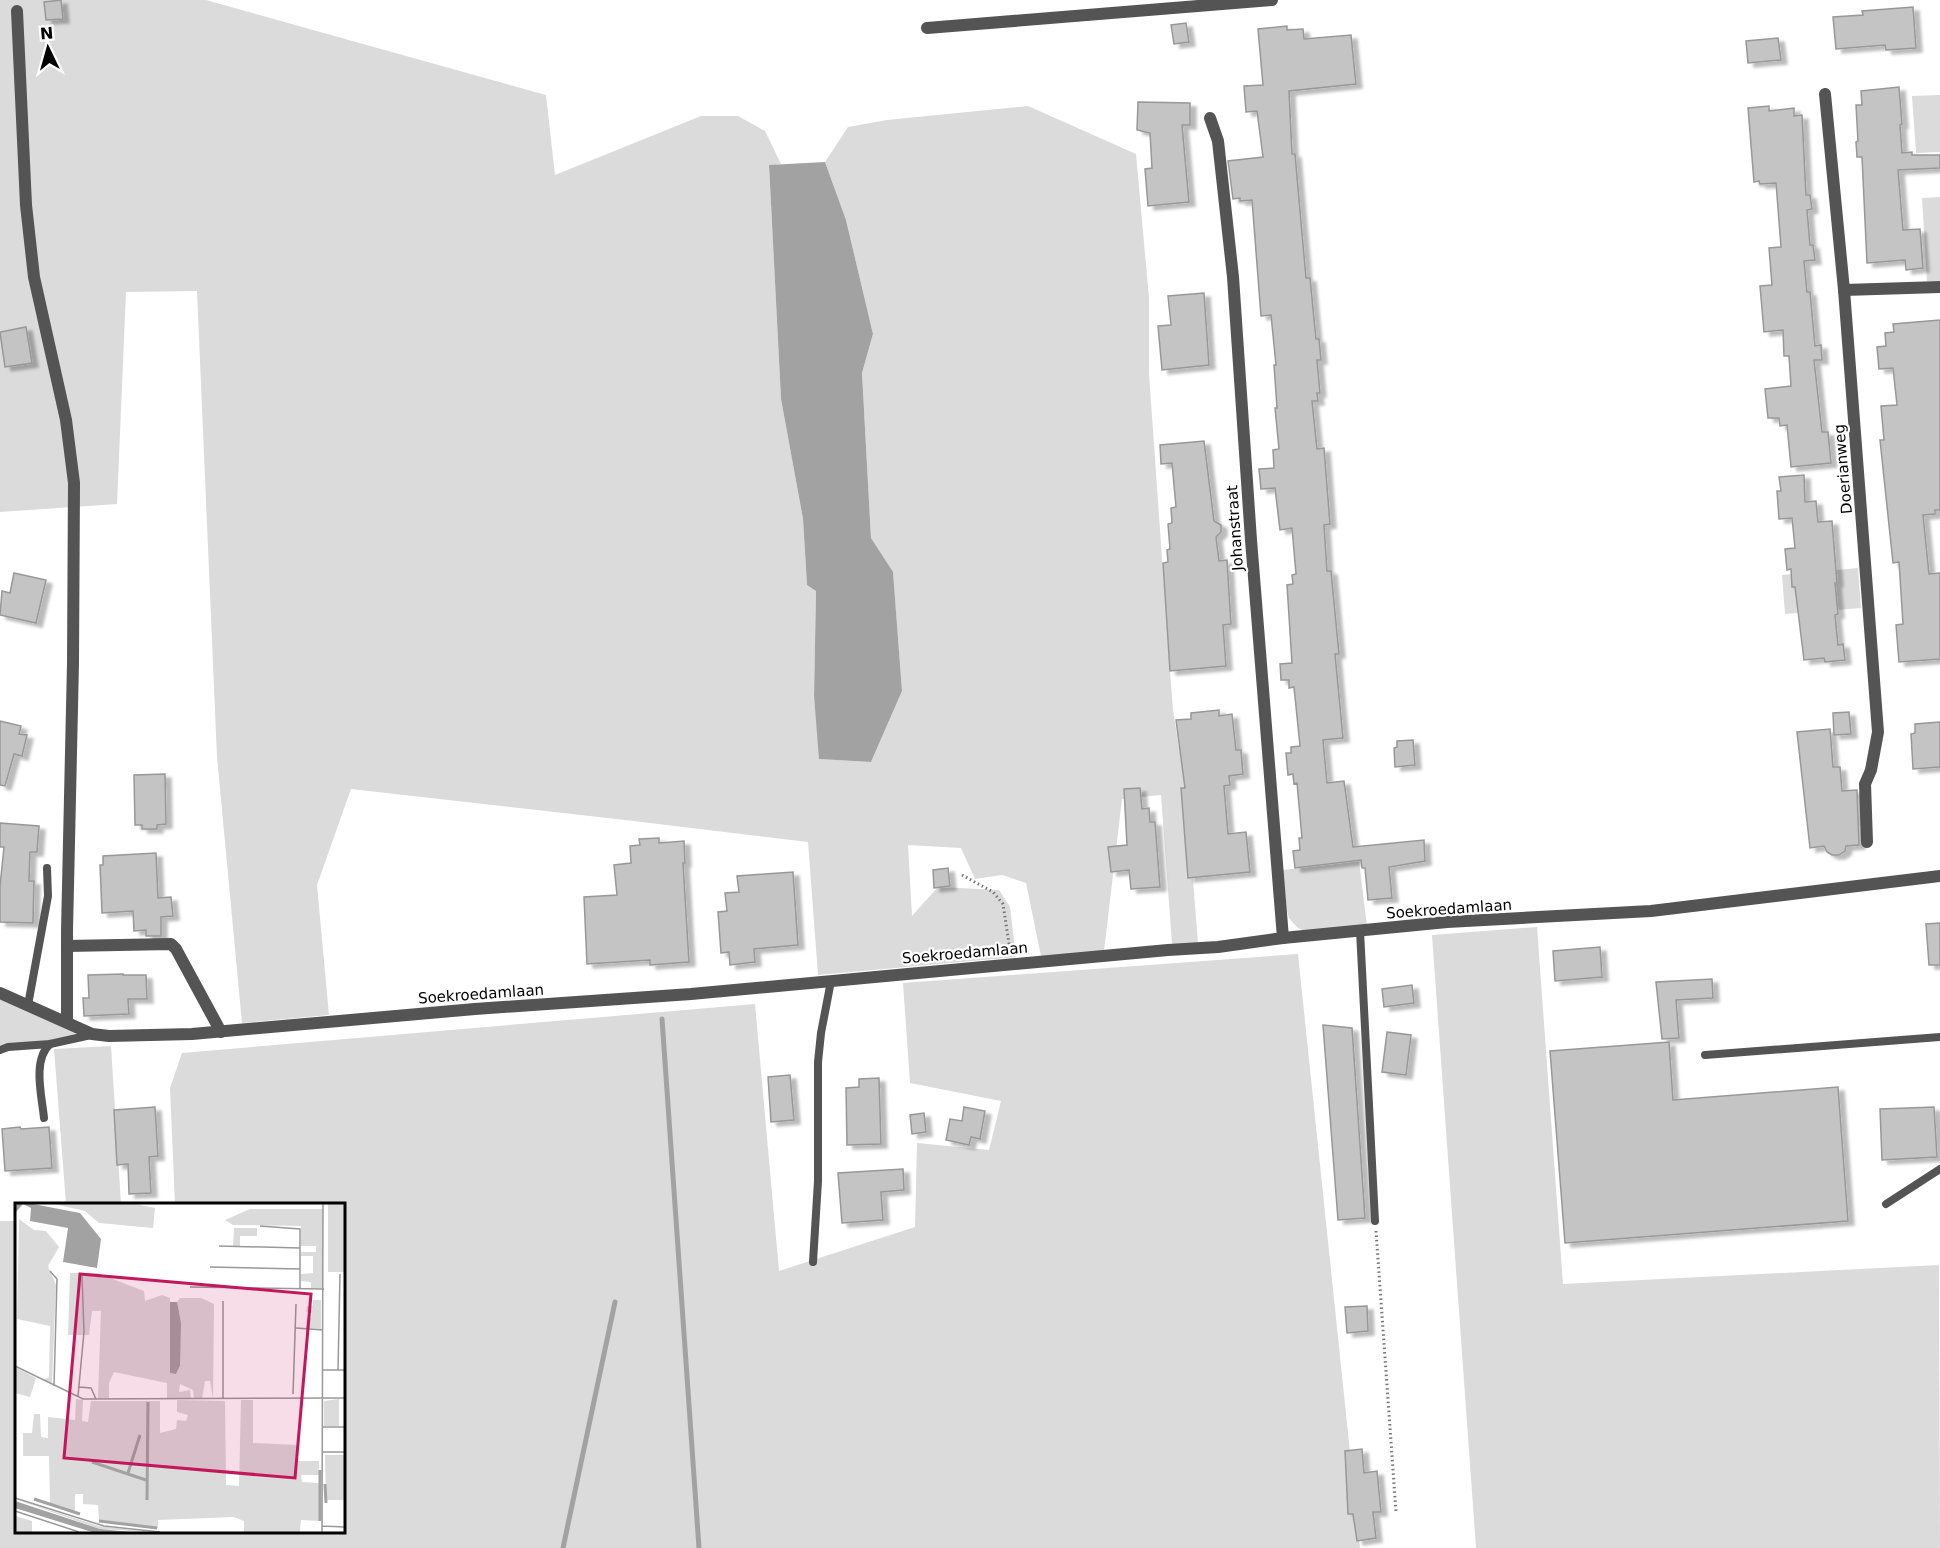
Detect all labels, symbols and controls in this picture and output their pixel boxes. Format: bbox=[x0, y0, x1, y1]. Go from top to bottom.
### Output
north arrow bbox=[18, 18, 78, 78]
text: N bbox=[39, 24, 54, 44]
street label: Doerianweg bbox=[1830, 423, 1856, 515]
street label: Johanstraat bbox=[1223, 484, 1247, 572]
street label: Soekroedamlaan bbox=[1385, 896, 1513, 922]
street label: Soekroedamlaan bbox=[901, 939, 1029, 967]
street label: Soekroedamlaan bbox=[417, 981, 545, 1007]
inset map bbox=[15, 1203, 345, 1533]

